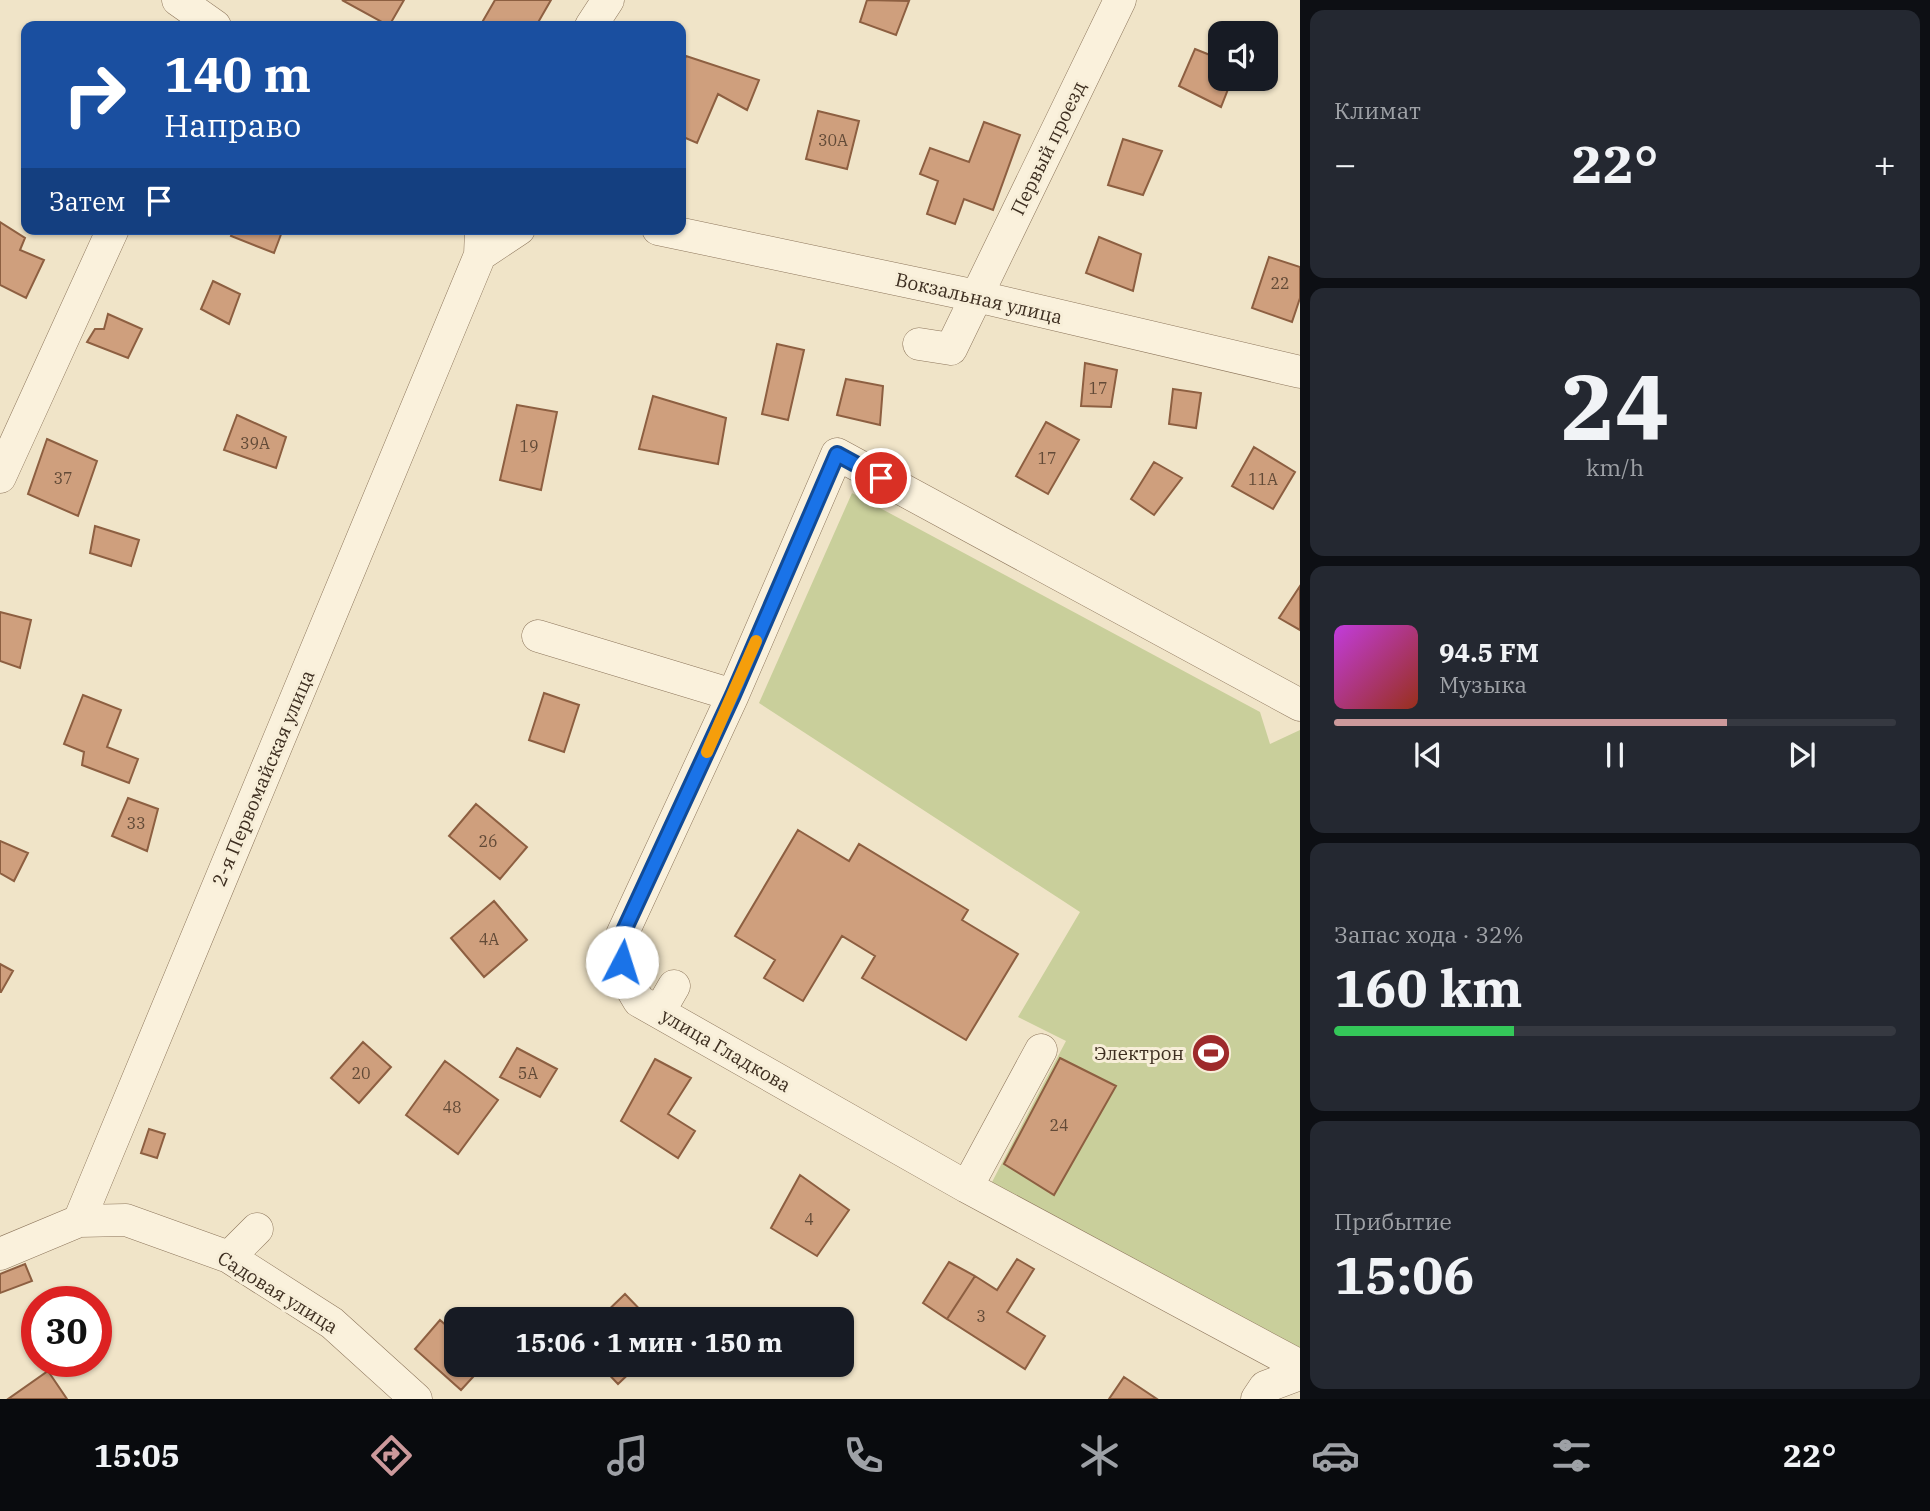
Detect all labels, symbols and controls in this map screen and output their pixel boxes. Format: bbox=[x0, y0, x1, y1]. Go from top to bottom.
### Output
map controls bbox=[1208, 21, 1278, 91]
button: sound bbox=[1208, 21, 1278, 91]
text: 140 m bbox=[164, 42, 311, 105]
icon: right bbox=[49, 49, 140, 140]
street label: Первый проезд bbox=[1005, 77, 1091, 219]
text: Климат bbox=[1334, 95, 1421, 125]
text: Направо bbox=[164, 104, 301, 146]
house number: 30А bbox=[818, 130, 848, 150]
text: 22° bbox=[1572, 130, 1658, 197]
text: − bbox=[1334, 139, 1357, 188]
text: + bbox=[1873, 139, 1896, 188]
icon: arrive bbox=[140, 182, 178, 220]
text: Затем bbox=[49, 184, 126, 218]
street label: Вокзальная улица bbox=[893, 267, 1065, 329]
house number: 22 bbox=[1270, 273, 1290, 293]
text: 24 bbox=[1560, 347, 1670, 465]
house number: 17 bbox=[1088, 378, 1108, 398]
house number: 39А bbox=[240, 433, 270, 453]
house number: 19 bbox=[519, 436, 539, 456]
pin bbox=[851, 448, 911, 508]
house number: 17 bbox=[1037, 448, 1057, 468]
text: km/h bbox=[1586, 452, 1644, 482]
icon: arrive bbox=[862, 459, 900, 497]
house number: 37 bbox=[53, 468, 73, 488]
house number: 11А bbox=[1248, 469, 1278, 489]
text: 94.5 FM bbox=[1439, 635, 1539, 669]
street label: 2-я Первомайская улица bbox=[206, 666, 320, 890]
text: Музыка bbox=[1439, 669, 1527, 699]
icon: previous bbox=[1409, 736, 1447, 774]
icon: pause bbox=[1596, 736, 1634, 774]
icon: next bbox=[1783, 736, 1821, 774]
house number: 33 bbox=[126, 813, 146, 833]
house number: 26 bbox=[478, 831, 498, 851]
text: Запас хода · 32% bbox=[1334, 919, 1524, 949]
position arrow bbox=[585, 925, 659, 999]
house number: 4А bbox=[479, 929, 499, 949]
text: 160 km bbox=[1334, 954, 1523, 1021]
street label: улица Гладкова bbox=[657, 1003, 795, 1097]
sports icon: Электрон bbox=[1190, 1032, 1232, 1074]
place label: Электрон bbox=[1094, 1041, 1184, 1065]
house number: 20 bbox=[351, 1063, 371, 1083]
house number: 5А bbox=[518, 1063, 538, 1083]
house number: 48 bbox=[442, 1097, 462, 1117]
house number: 24 bbox=[1049, 1115, 1069, 1135]
text: Прибытие bbox=[1334, 1206, 1452, 1236]
house number: 4 bbox=[804, 1209, 814, 1229]
text: 15:06 bbox=[1334, 1241, 1475, 1308]
street label: Садовая улица bbox=[213, 1245, 343, 1339]
speed limit sign: 30 bbox=[21, 1286, 112, 1377]
house number: 3 bbox=[976, 1306, 986, 1326]
text: 15:06 · 1 мин · 150 m bbox=[515, 1325, 783, 1359]
icon: directions bbox=[367, 1431, 416, 1480]
icon: music bbox=[603, 1431, 652, 1480]
icon: phone bbox=[839, 1431, 888, 1480]
icon: climate bbox=[1075, 1431, 1124, 1480]
icon: car bbox=[1311, 1431, 1360, 1480]
icon: filters bbox=[1547, 1431, 1596, 1480]
text: 15:05 bbox=[94, 1434, 180, 1476]
text: 22° bbox=[1783, 1434, 1836, 1476]

